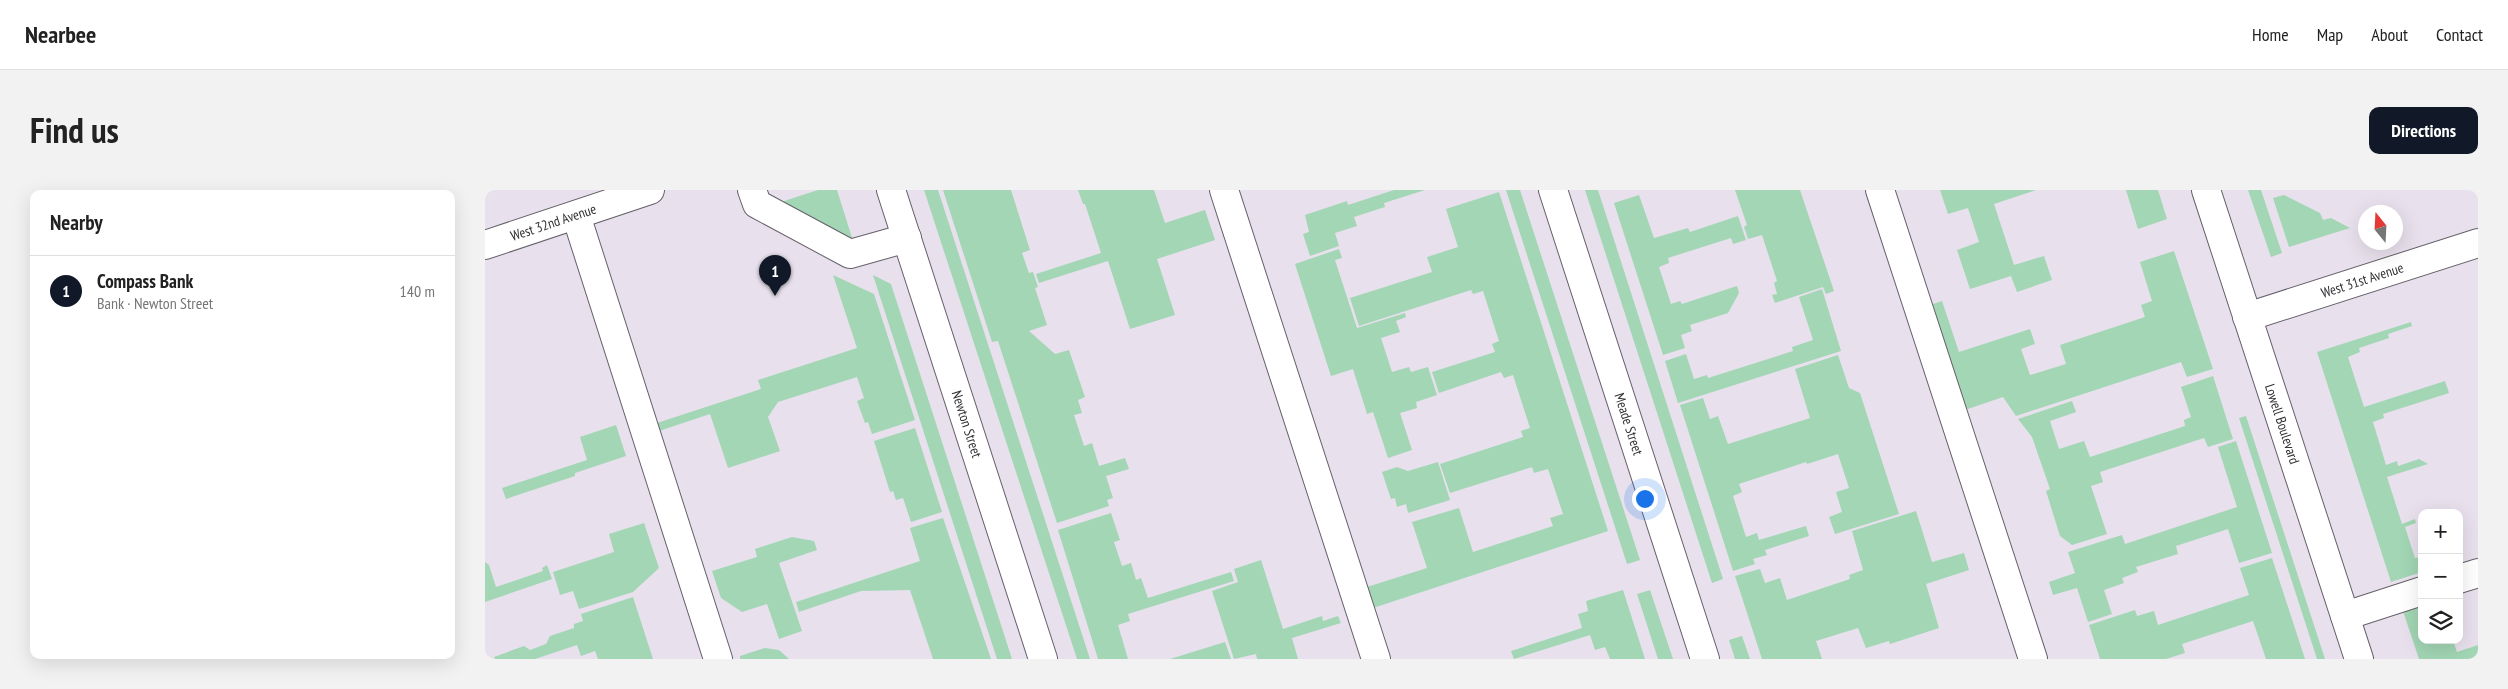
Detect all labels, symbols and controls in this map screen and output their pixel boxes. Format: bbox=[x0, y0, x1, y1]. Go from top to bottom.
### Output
text: Nearbee bbox=[25, 19, 96, 50]
text: Home bbox=[2252, 23, 2289, 46]
text: Map bbox=[2317, 23, 2343, 46]
text: About bbox=[2371, 23, 2408, 46]
text: Contact bbox=[2436, 23, 2483, 46]
text: Find us bbox=[30, 107, 119, 153]
button: Directions bbox=[2369, 107, 2478, 154]
street label: West 32nd Avenue bbox=[508, 200, 599, 245]
north arrow bbox=[2358, 205, 2403, 250]
text: Nearby bbox=[50, 209, 103, 236]
pin: 1 bbox=[759, 255, 791, 296]
street label: West 31st Avenue bbox=[2319, 258, 2406, 302]
text: Compass Bank bbox=[97, 269, 193, 293]
text: 1 bbox=[62, 281, 70, 301]
text: 140 m bbox=[400, 281, 435, 301]
text: Bank · Newton Street bbox=[97, 293, 213, 313]
street label: Lowell Boulevard bbox=[2261, 382, 2304, 466]
street label: Newton Street bbox=[948, 388, 986, 460]
street label: Meade Street bbox=[1610, 391, 1647, 457]
your location bbox=[1632, 486, 1658, 512]
map controls bbox=[2418, 509, 2463, 644]
button: + bbox=[2418, 509, 2463, 554]
button: − bbox=[2418, 554, 2463, 599]
button: layers bbox=[2418, 599, 2463, 644]

